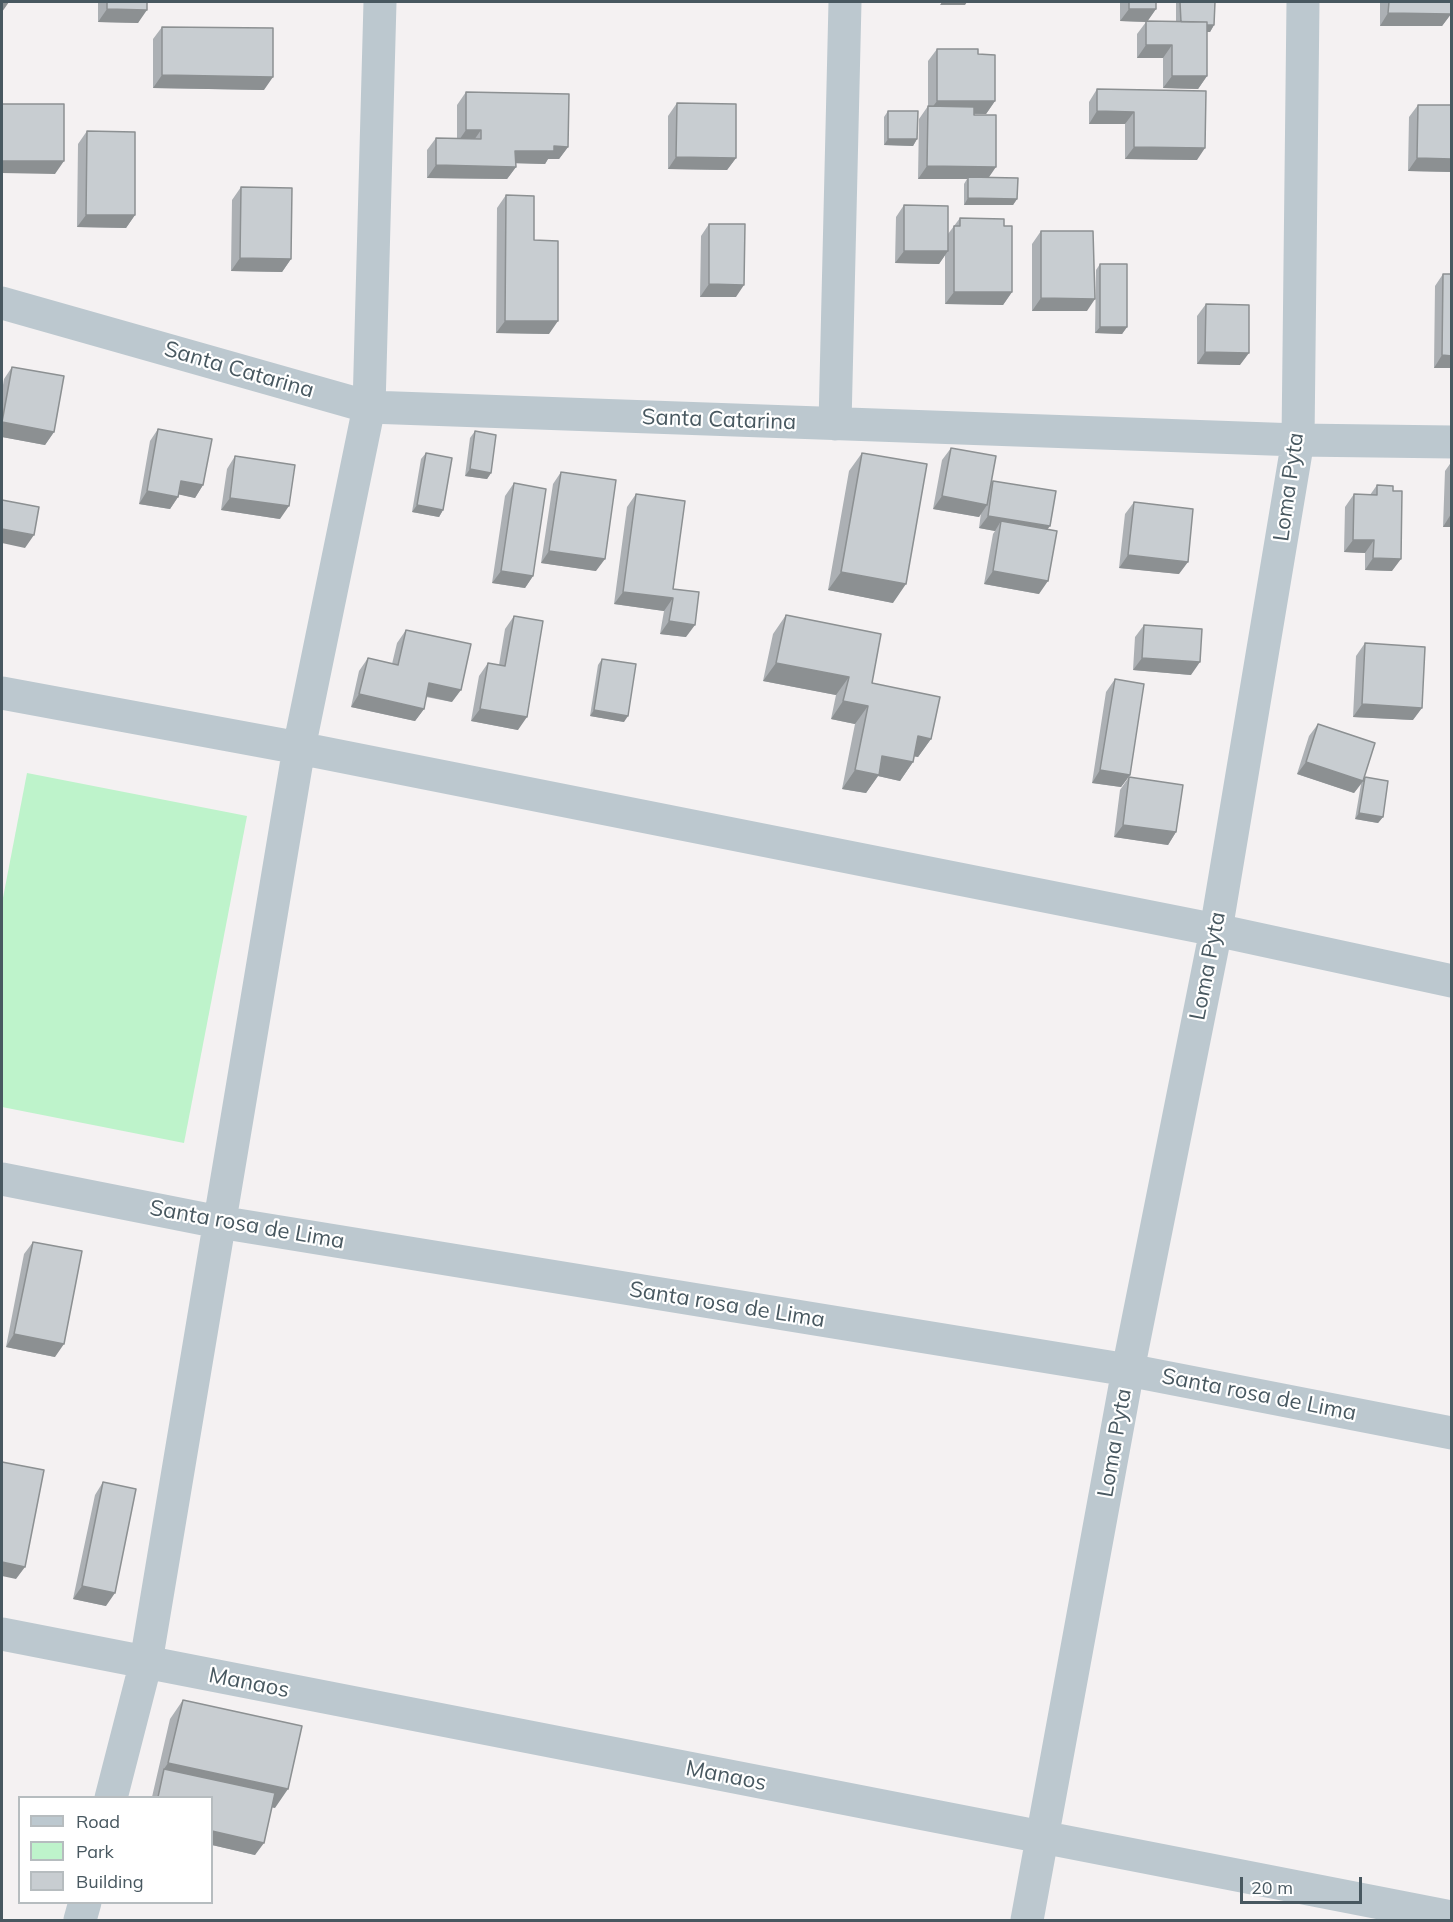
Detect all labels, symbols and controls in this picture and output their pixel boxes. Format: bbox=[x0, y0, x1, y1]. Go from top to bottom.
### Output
street label: Santa Catarina bbox=[161, 336, 317, 404]
street label: Santa Catarina bbox=[641, 404, 797, 436]
street label: Loma Pyta bbox=[1268, 431, 1310, 543]
street label: Loma Pyta bbox=[1185, 910, 1231, 1022]
street label: Santa rosa de Lima bbox=[148, 1195, 346, 1255]
street label: Santa rosa de Lima bbox=[627, 1277, 827, 1333]
street label: Santa rosa de Lima bbox=[1160, 1363, 1358, 1427]
street label: Loma Pyta bbox=[1092, 1387, 1138, 1499]
street label: Manaos bbox=[206, 1662, 292, 1704]
street label: Manaos bbox=[683, 1755, 769, 1797]
legend bbox=[18, 1796, 213, 1904]
text: Road bbox=[76, 1810, 120, 1833]
text: Park bbox=[76, 1840, 114, 1863]
scale bar bbox=[1243, 1865, 1364, 1903]
text: Building bbox=[76, 1870, 144, 1893]
text: 20 m bbox=[1251, 1876, 1293, 1899]

